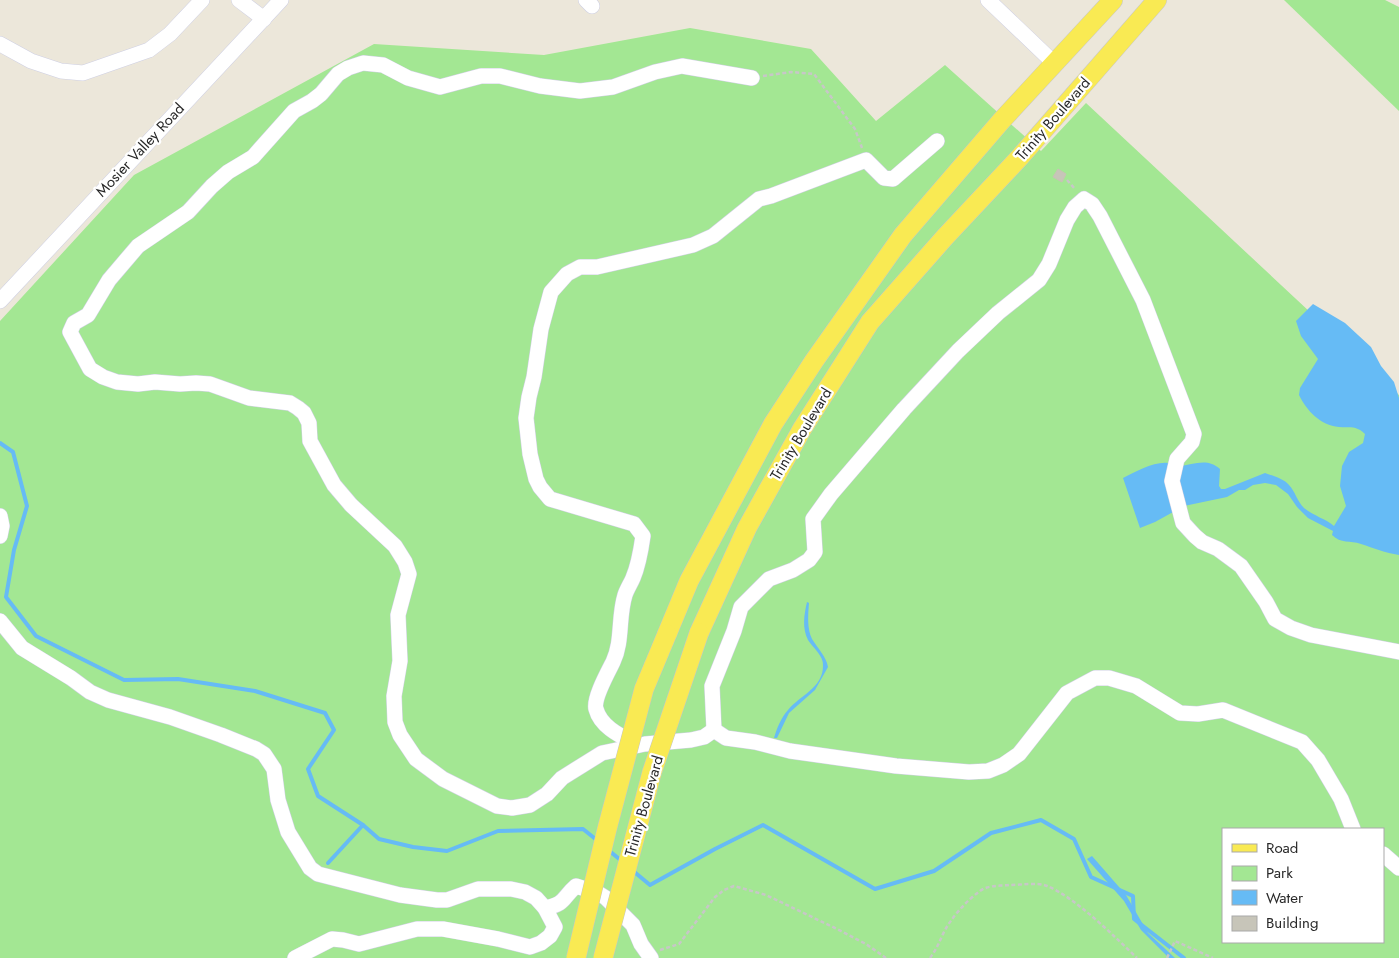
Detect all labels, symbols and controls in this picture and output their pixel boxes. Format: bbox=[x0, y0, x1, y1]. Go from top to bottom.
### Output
street label: Trinity Boulevard bbox=[1011, 72, 1095, 166]
street label: Mosier Valley Road bbox=[91, 98, 189, 202]
street label: Trinity Boulevard bbox=[765, 384, 837, 484]
street label: Trinity Boulevard bbox=[619, 753, 669, 859]
legend bbox=[1222, 828, 1384, 943]
text: Road bbox=[1266, 837, 1298, 859]
text: Park bbox=[1266, 862, 1293, 884]
text: Water bbox=[1266, 887, 1304, 909]
text: Building bbox=[1266, 912, 1318, 934]

